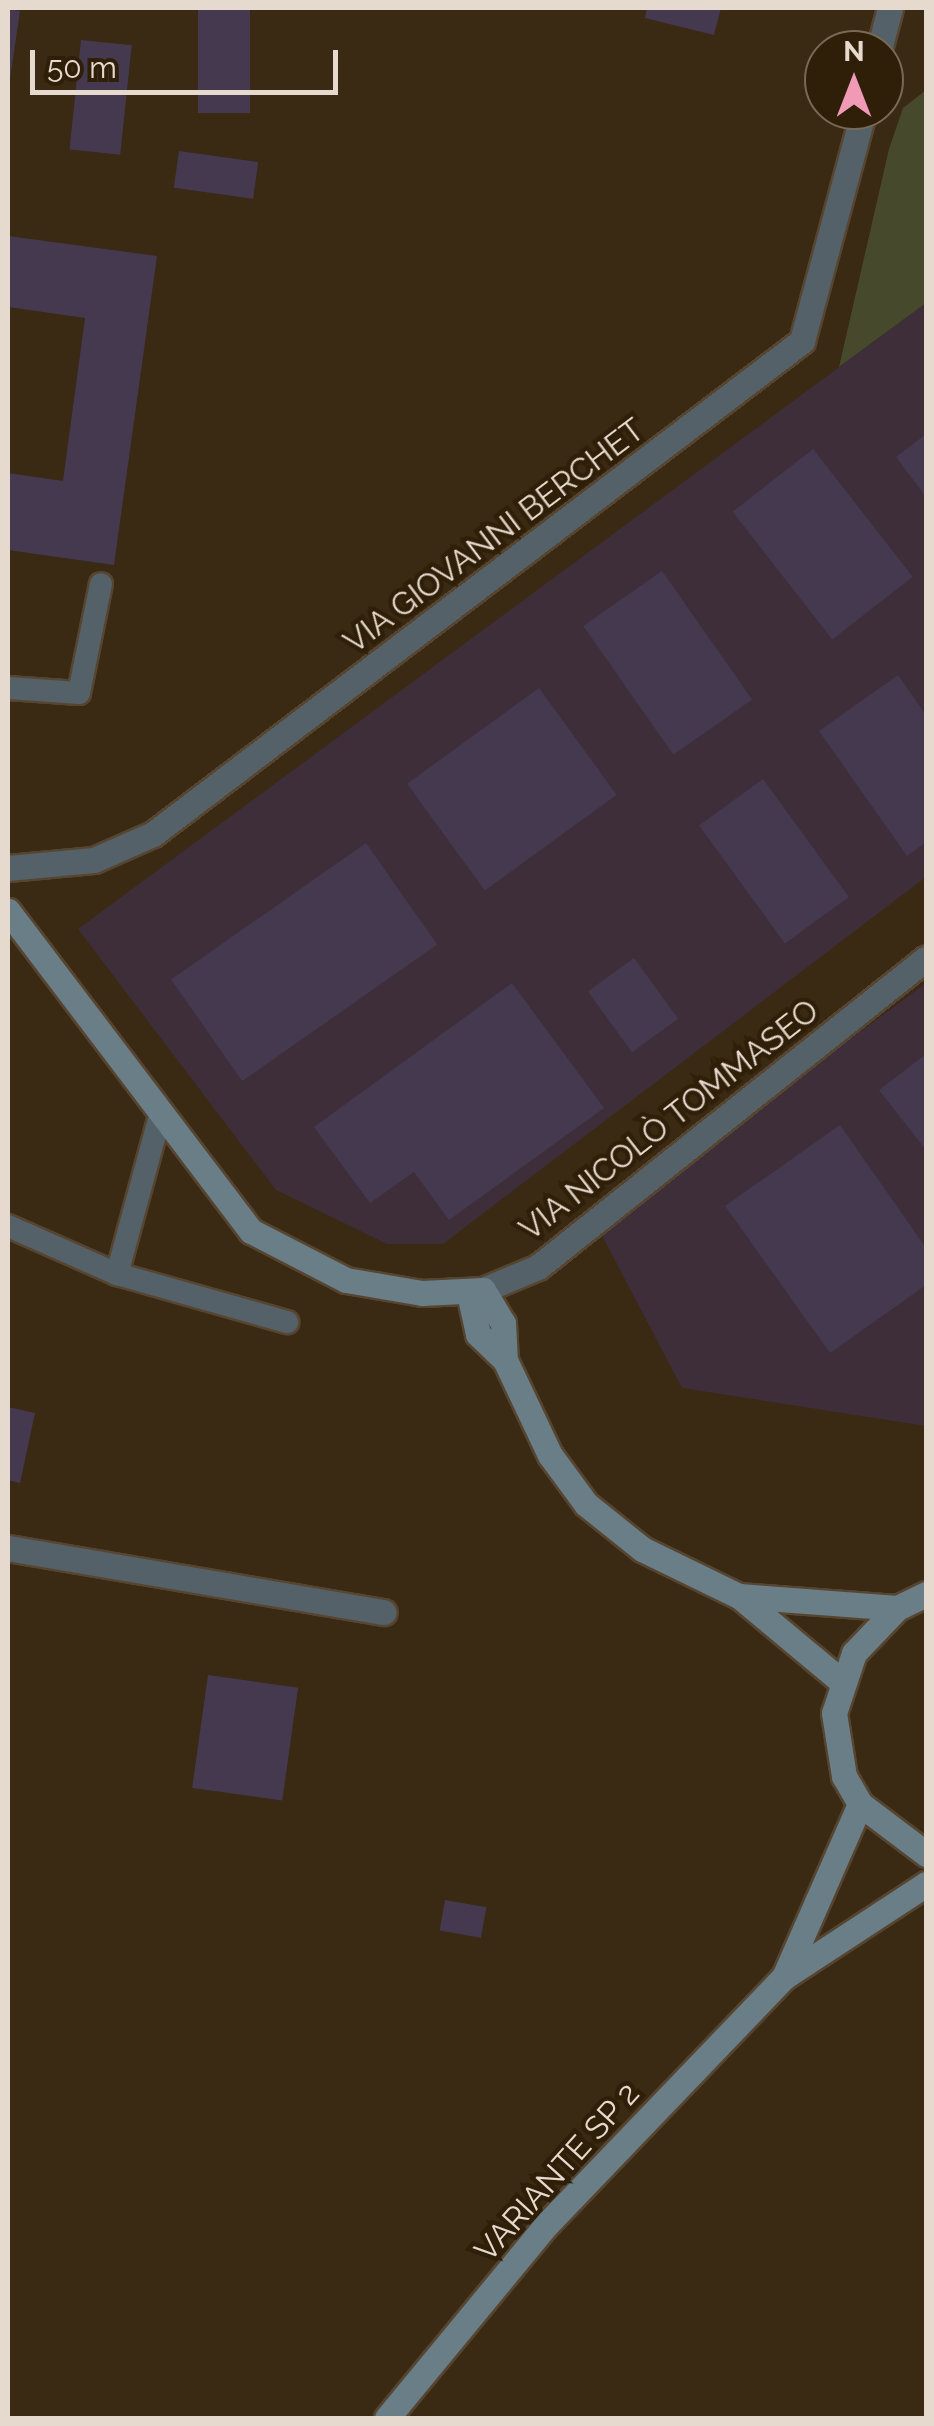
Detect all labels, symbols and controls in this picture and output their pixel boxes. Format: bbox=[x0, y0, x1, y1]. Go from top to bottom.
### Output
scale bar bbox=[35, 30, 342, 92]
north arrow bbox=[804, 30, 904, 130]
text: N bbox=[843, 35, 865, 68]
text: 50 m bbox=[47, 50, 117, 85]
street label: VIA GIOVANNI BERCHET bbox=[336, 410, 652, 662]
street label: VIA NICOLÒ TOMMASEO bbox=[511, 991, 827, 1249]
street label: VARIANTE SP 2 bbox=[466, 2074, 648, 2270]

